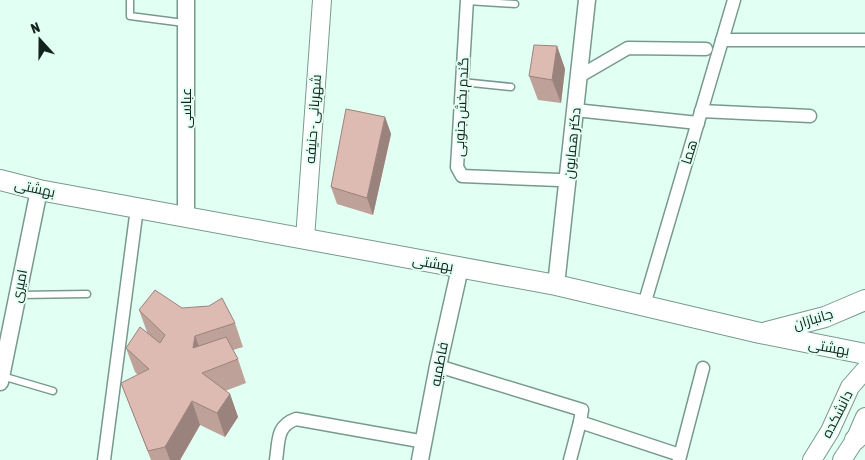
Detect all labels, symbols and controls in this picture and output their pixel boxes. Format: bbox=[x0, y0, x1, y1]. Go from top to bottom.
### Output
north arrow bbox=[15, 15, 65, 65]
text: N bbox=[29, 19, 42, 37]
street label: گندم بخش جنوبی bbox=[450, 57, 474, 157]
street label: شهربانی - حنیفه bbox=[302, 74, 324, 164]
street label: عباسی bbox=[178, 88, 194, 128]
street label: دکتر همایون bbox=[560, 107, 584, 179]
street label: هما bbox=[678, 138, 700, 166]
street label: بهشتی bbox=[13, 176, 57, 200]
street label: بهشتی bbox=[411, 252, 455, 274]
street label: امیری bbox=[8, 268, 30, 304]
street label: جانبازان bbox=[791, 305, 835, 333]
street label: بهشتی bbox=[807, 336, 851, 358]
street label: فاطمیه bbox=[427, 341, 451, 387]
street label: دانشکده bbox=[818, 388, 856, 440]

